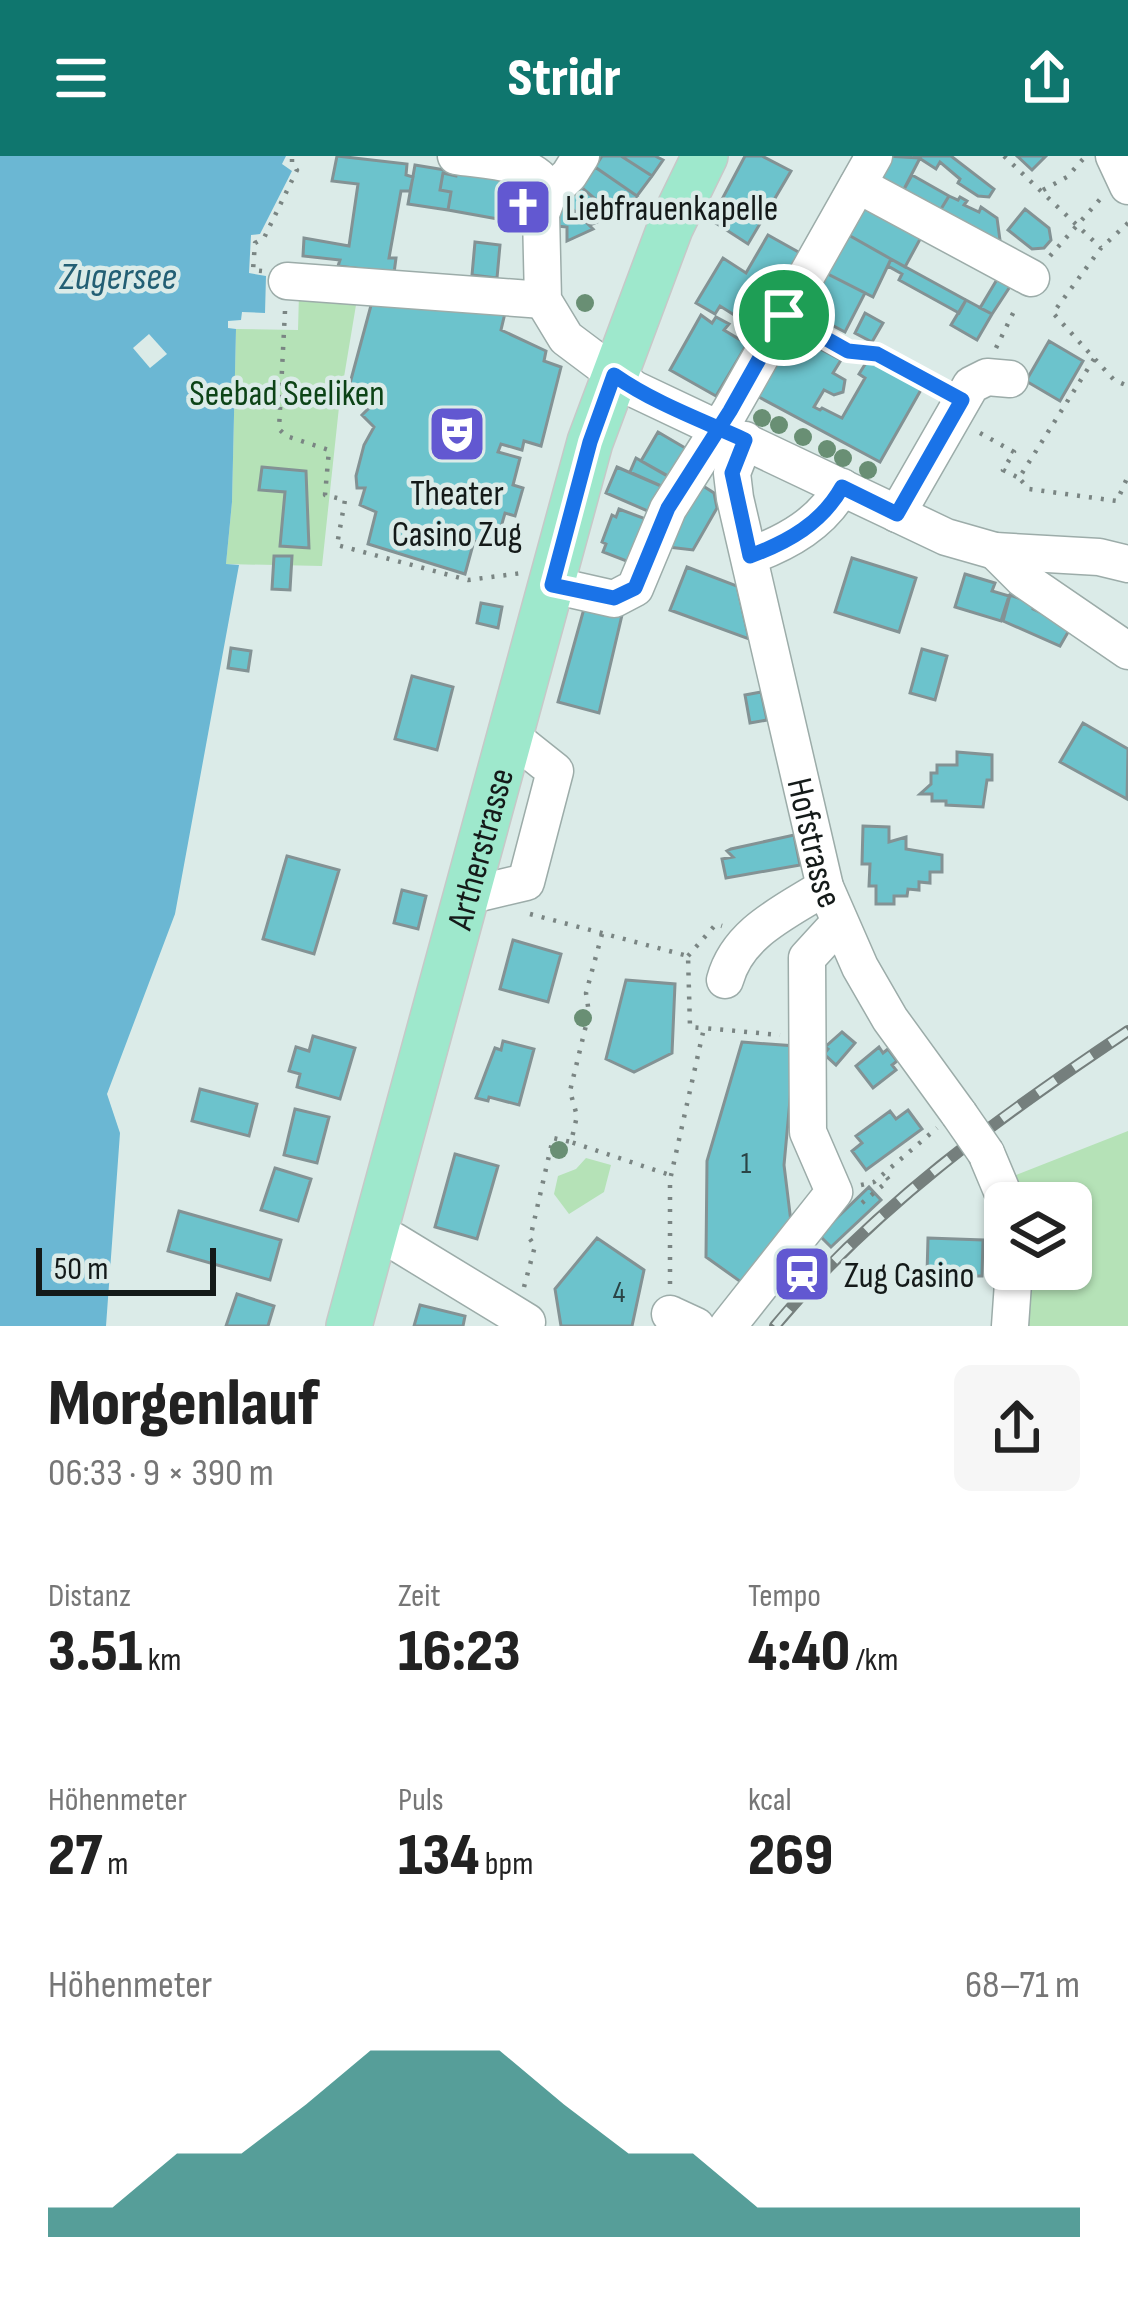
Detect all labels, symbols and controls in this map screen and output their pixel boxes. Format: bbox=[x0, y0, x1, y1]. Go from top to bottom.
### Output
icon: menu bbox=[48, 45, 114, 111]
icon: share bbox=[1014, 45, 1080, 111]
text: Stridr bbox=[507, 46, 621, 111]
church icon: Liebfrauenkapelle bbox=[492, 176, 554, 238]
place label: Liebfrauenkapelle bbox=[565, 188, 778, 231]
water label: Zugersee bbox=[58, 254, 177, 301]
pin bbox=[733, 264, 835, 366]
icon: arrive bbox=[751, 282, 817, 348]
park label: Seebad Seeliken bbox=[189, 373, 385, 416]
theatre icon: Theater Casino Zug bbox=[426, 403, 488, 465]
place label: Theater Casino Zug bbox=[392, 473, 522, 557]
street label: Artherstrasse bbox=[439, 764, 524, 935]
street label: Hofstrasse bbox=[776, 774, 850, 915]
house number: 1 bbox=[741, 1146, 752, 1182]
map controls bbox=[984, 1182, 1092, 1290]
button: layers bbox=[984, 1182, 1092, 1290]
scale bar bbox=[36, 1242, 216, 1295]
station icon: Zug Casino bbox=[771, 1243, 833, 1305]
text: 50 m bbox=[54, 1249, 108, 1289]
place label: Zug Casino bbox=[844, 1255, 974, 1298]
house number: 4 bbox=[613, 1275, 625, 1311]
text: Morgenlauf bbox=[48, 1365, 319, 1444]
button: share bbox=[954, 1365, 1080, 1491]
text: 06:33 · 9 × 390 m bbox=[48, 1450, 274, 1497]
text: Distanz bbox=[48, 1576, 131, 1616]
text: Zeit bbox=[398, 1576, 440, 1616]
text: Tempo bbox=[748, 1576, 821, 1616]
text: 3.51 bbox=[48, 1616, 142, 1688]
text: 16:23 bbox=[398, 1616, 521, 1688]
text: 4:40 bbox=[748, 1616, 850, 1688]
text: km bbox=[142, 1640, 181, 1680]
text: /km bbox=[850, 1640, 898, 1680]
text: Höhenmeter bbox=[48, 1780, 187, 1820]
text: Puls bbox=[398, 1780, 444, 1820]
text: kcal bbox=[748, 1780, 792, 1820]
text: 27 bbox=[48, 1820, 102, 1892]
text: 134 bbox=[398, 1820, 480, 1892]
text: 269 bbox=[748, 1820, 833, 1892]
text: m bbox=[102, 1844, 129, 1884]
text: bpm bbox=[480, 1844, 533, 1884]
text: Höhenmeter bbox=[48, 1962, 212, 2009]
text: 68–71 m bbox=[965, 1962, 1080, 2009]

